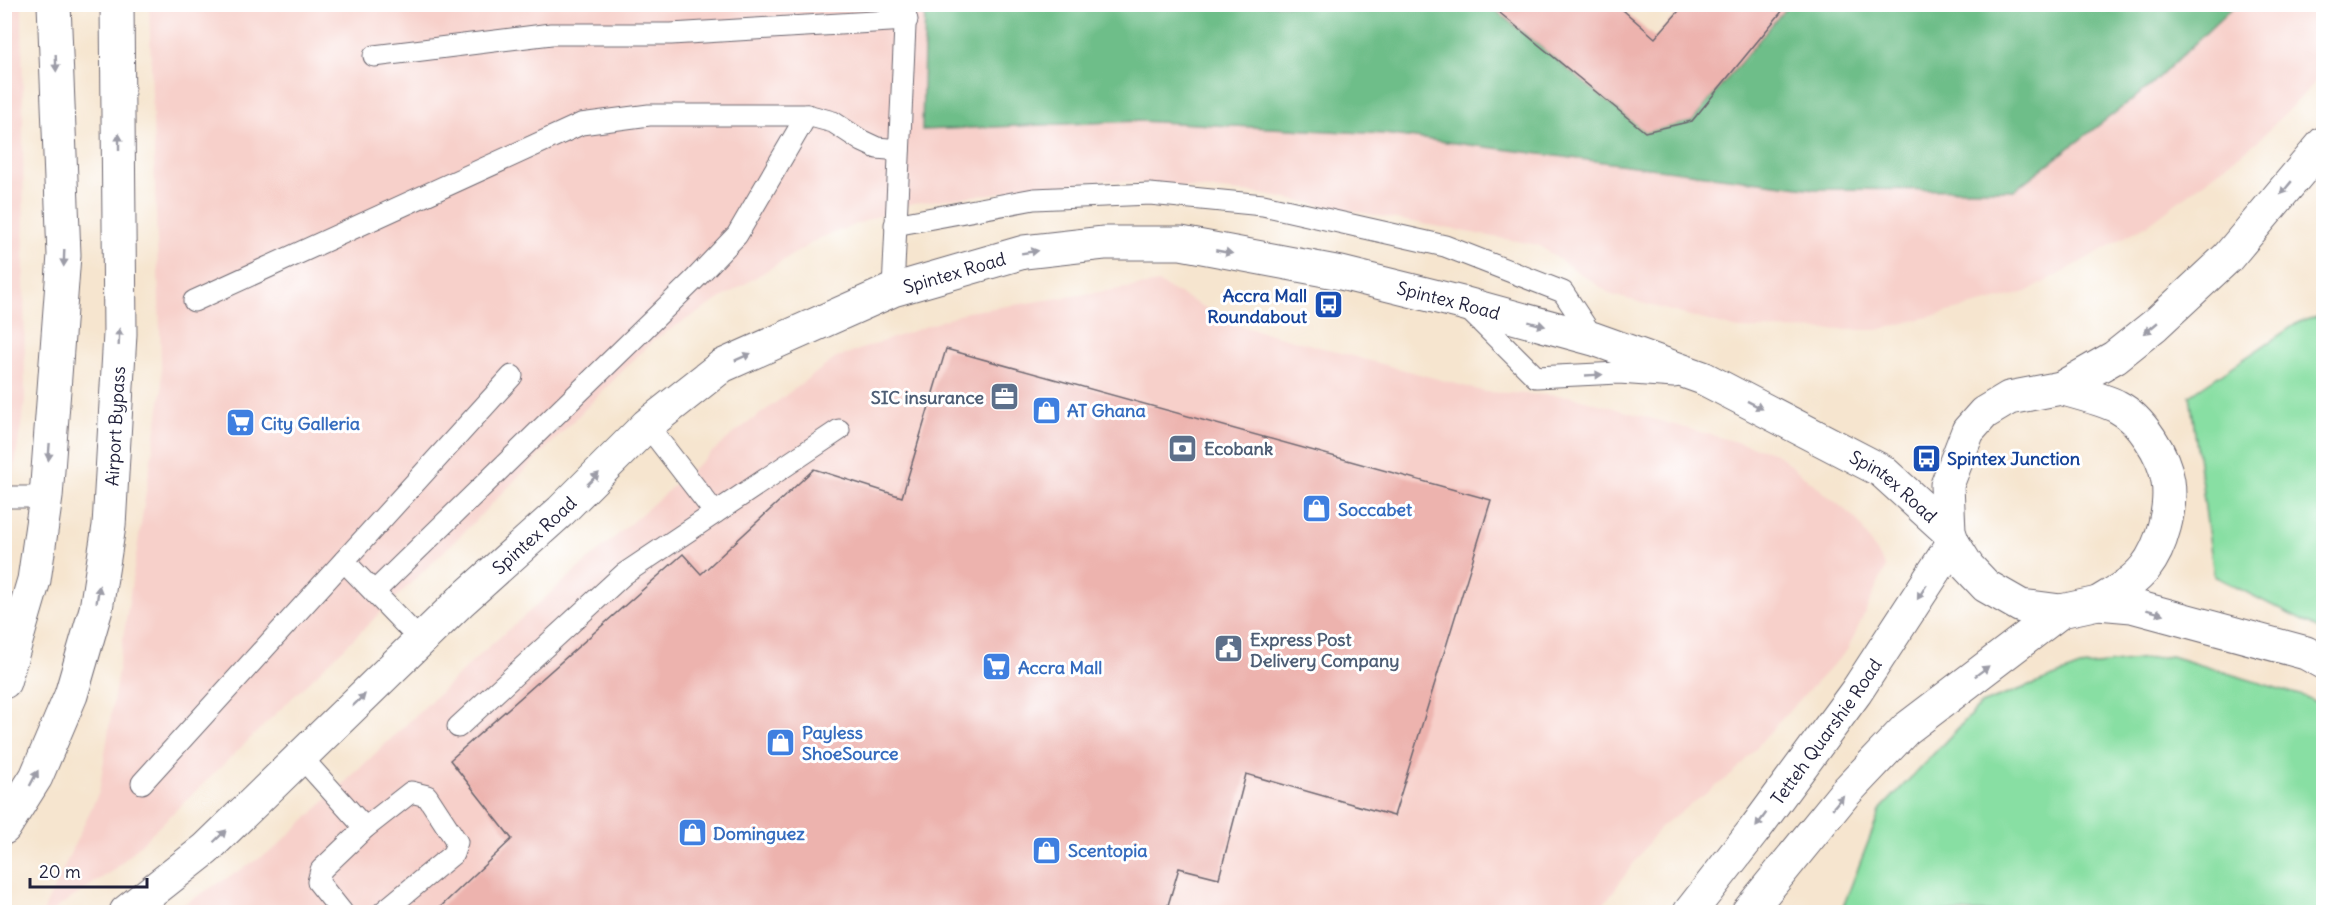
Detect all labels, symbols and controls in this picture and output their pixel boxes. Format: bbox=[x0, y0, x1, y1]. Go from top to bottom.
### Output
one-way arrow bbox=[52, 53, 61, 72]
one-way arrow bbox=[114, 133, 124, 152]
one-way arrow bbox=[2280, 180, 2293, 195]
street label: Spintex Road bbox=[900, 246, 1009, 298]
one-way arrow bbox=[1021, 247, 1040, 256]
one-way arrow bbox=[1215, 247, 1234, 256]
one-way arrow bbox=[59, 248, 68, 267]
street label: Spintex Road bbox=[1395, 276, 1503, 325]
place label: Accra Mall Roundabout bbox=[1207, 284, 1308, 328]
bus stop icon: Accra Mall Roundabout bbox=[1312, 289, 1344, 321]
one-way arrow bbox=[1527, 319, 1546, 329]
one-way arrow bbox=[2144, 321, 2159, 334]
one-way arrow bbox=[115, 328, 124, 347]
one-way arrow bbox=[734, 352, 752, 362]
street label: Airport Bypass bbox=[100, 366, 130, 487]
one-way arrow bbox=[1585, 370, 1604, 379]
office icon: SIC insurance bbox=[989, 381, 1021, 413]
place label: SIC insurance bbox=[871, 386, 984, 409]
shop icon: AT Ghana bbox=[1030, 394, 1062, 426]
place label: AT Ghana bbox=[1067, 399, 1146, 422]
one-way arrow bbox=[1747, 400, 1764, 410]
supermarket icon: City Galleria bbox=[224, 407, 256, 439]
place label: City Galleria bbox=[261, 412, 360, 435]
bank icon: Ecobank bbox=[1167, 432, 1199, 464]
place label: Ecobank bbox=[1204, 437, 1273, 460]
bus stop icon: Spintex Junction bbox=[1910, 442, 1942, 474]
one-way arrow bbox=[44, 443, 54, 462]
street label: Spintex Road bbox=[1846, 445, 1942, 527]
place label: Spintex Junction bbox=[1947, 447, 2081, 470]
one-way arrow bbox=[585, 473, 599, 487]
street label: Spintex Road bbox=[487, 491, 581, 579]
shop icon: Soccabet bbox=[1301, 493, 1333, 525]
place label: Soccabet bbox=[1338, 498, 1413, 521]
one-way arrow bbox=[1917, 584, 1928, 600]
one-way arrow bbox=[94, 585, 103, 604]
one-way arrow bbox=[2146, 608, 2164, 617]
place label: Express Post Delivery Company bbox=[1250, 628, 1399, 672]
public building icon: Express Post Delivery Company bbox=[1213, 633, 1245, 665]
supermarket icon: Accra Mall bbox=[981, 651, 1013, 683]
street label: Tetteh Quarshie Road bbox=[1765, 654, 1886, 809]
place label: Accra Mall bbox=[1018, 656, 1102, 679]
one-way arrow bbox=[1974, 666, 1989, 678]
one-way arrow bbox=[352, 693, 366, 707]
place label: Payless ShoeSource bbox=[802, 721, 899, 765]
shop icon: Payless ShoeSource bbox=[765, 726, 797, 758]
one-way arrow bbox=[29, 769, 39, 787]
one-way arrow bbox=[1831, 795, 1844, 810]
one-way arrow bbox=[1756, 813, 1768, 828]
shop icon: Dominguez bbox=[676, 817, 708, 849]
place label: Dominguez bbox=[713, 822, 805, 845]
one-way arrow bbox=[212, 829, 226, 843]
shop icon: Scentopia bbox=[1031, 834, 1063, 866]
place label: Scentopia bbox=[1068, 839, 1148, 862]
scale bar bbox=[30, 851, 147, 889]
text: 20 m bbox=[39, 860, 81, 883]

